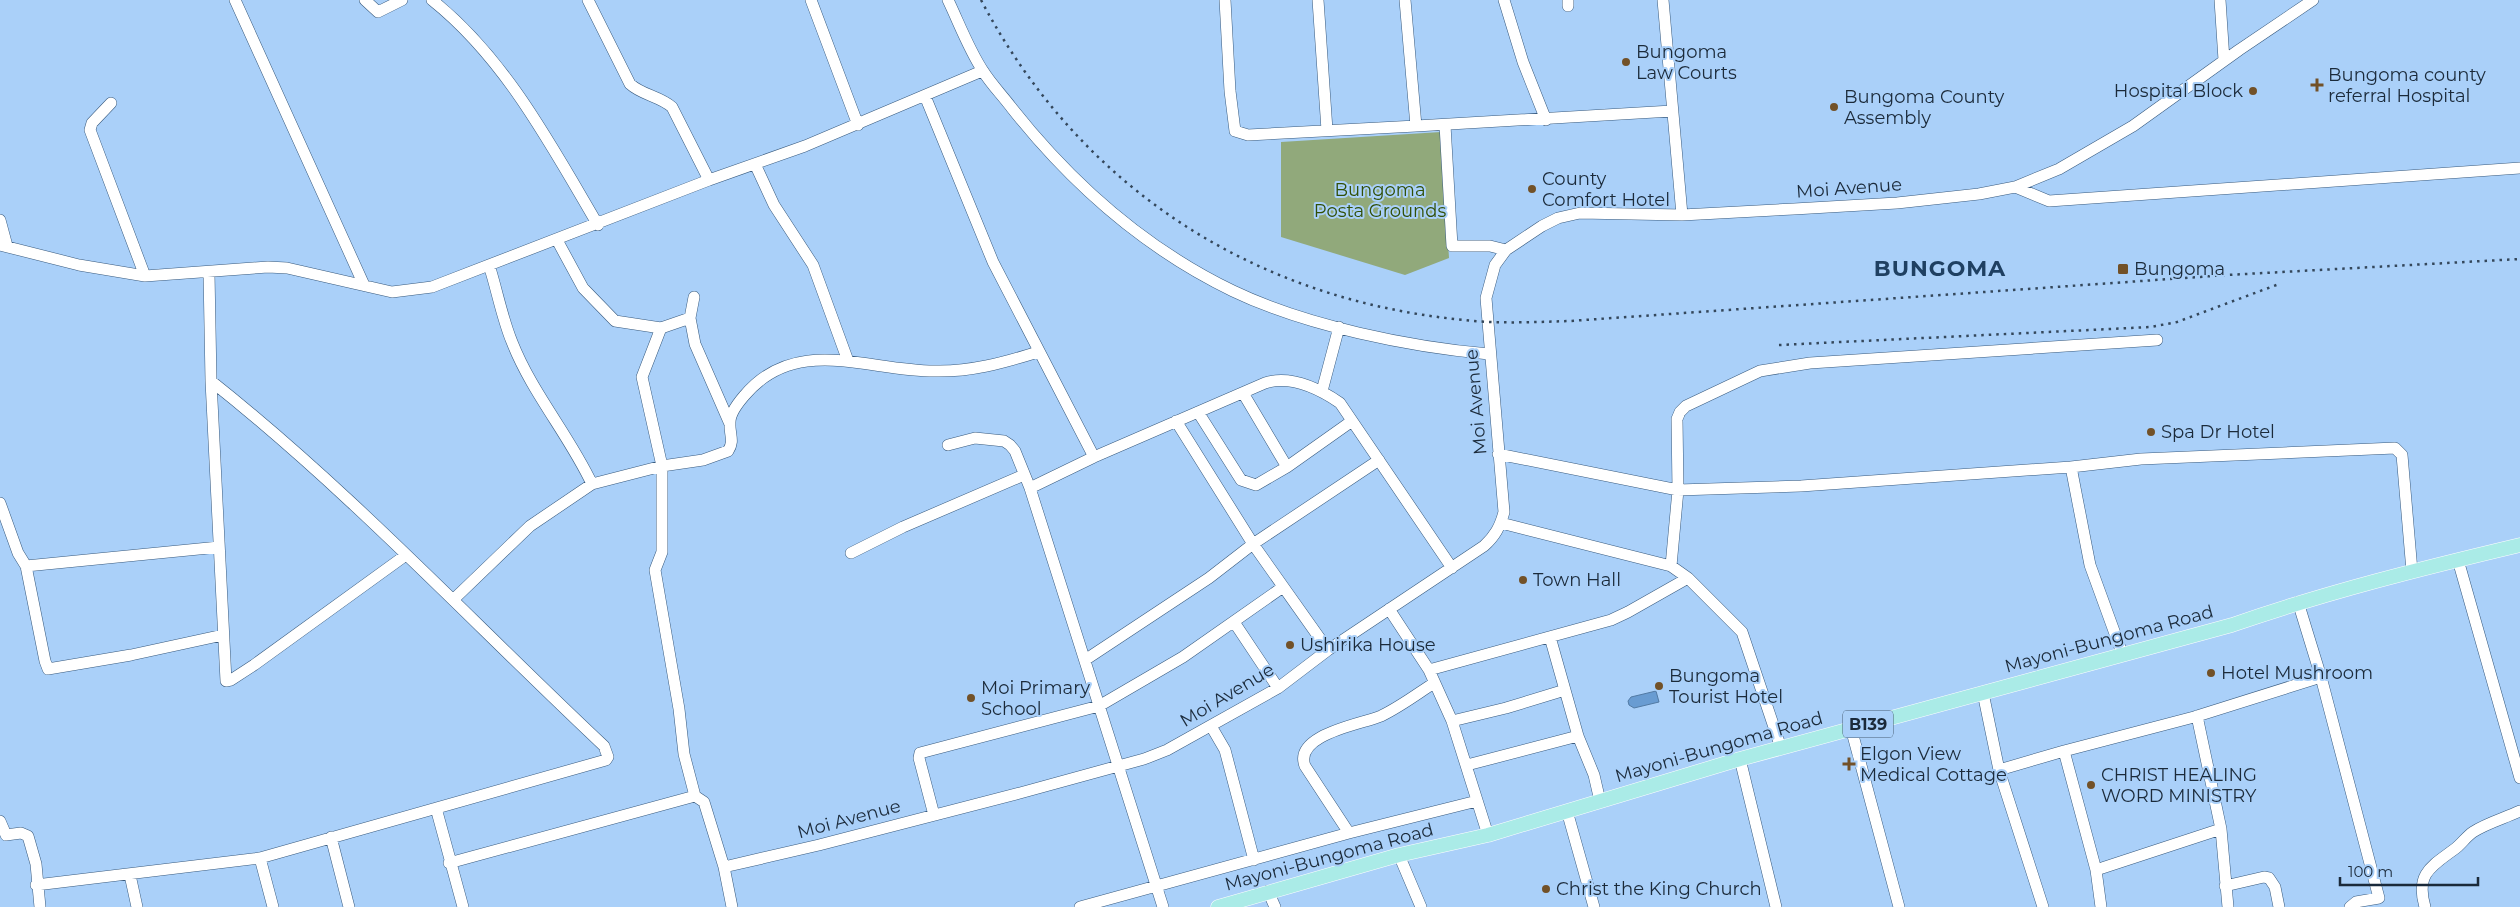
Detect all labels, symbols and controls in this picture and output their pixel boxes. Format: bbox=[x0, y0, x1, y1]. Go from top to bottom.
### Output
place label: Bungoma Law Courts bbox=[1636, 41, 1737, 84]
marker: Bungoma Law Courts bbox=[1620, 56, 1632, 68]
place label: Bungoma county referral Hospital bbox=[2328, 64, 2486, 107]
marker: Bungoma county referral Hospital bbox=[2310, 78, 2324, 92]
place label: Hospital Block bbox=[2114, 80, 2243, 102]
marker: Hospital Block bbox=[2247, 85, 2259, 97]
place label: Bungoma County Assembly bbox=[1844, 86, 2004, 129]
marker: Bungoma County Assembly bbox=[1828, 101, 1840, 113]
place label: County Comfort Hotel bbox=[1542, 168, 1670, 211]
street label: Moi Avenue bbox=[1795, 173, 1903, 203]
park label: Bungoma Posta Grounds bbox=[1314, 179, 1446, 222]
marker: County Comfort Hotel bbox=[1526, 183, 1538, 195]
district label: BUNGOMA bbox=[1874, 255, 2006, 282]
place label: Bungoma bbox=[2134, 258, 2225, 280]
marker: Bungoma bbox=[2116, 262, 2130, 276]
street label: Moi Avenue bbox=[1460, 348, 1492, 456]
place label: Spa Dr Hotel bbox=[2161, 421, 2275, 443]
marker: Spa Dr Hotel bbox=[2145, 426, 2157, 438]
place label: Town Hall bbox=[1533, 569, 1621, 591]
marker: Town Hall bbox=[1517, 574, 1529, 586]
street label: Mayoni-Bungoma Road bbox=[2002, 601, 2216, 677]
place label: Ushirika House bbox=[1300, 634, 1436, 656]
marker: Ushirika House bbox=[1284, 639, 1296, 651]
street label: Moi Avenue bbox=[1176, 658, 1278, 732]
place label: Hotel Mushroom bbox=[2221, 662, 2373, 684]
place label: Bungoma Tourist Hotel bbox=[1669, 665, 1783, 708]
marker: Hotel Mushroom bbox=[2205, 667, 2217, 679]
place label: Moi Primary School bbox=[981, 677, 1090, 720]
marker: Bungoma Tourist Hotel bbox=[1653, 680, 1665, 692]
marker: Moi Primary School bbox=[965, 692, 977, 704]
street label: Mayoni-Bungoma Road bbox=[1613, 707, 1825, 787]
road number: B139 bbox=[1843, 711, 1893, 738]
place label: Elgon View Medical Cottage bbox=[1860, 743, 2007, 786]
marker: Elgon View Medical Cottage bbox=[1842, 757, 1856, 771]
place label: CHRIST HEALING WORD MINISTRY bbox=[2101, 764, 2257, 807]
marker: CHRIST HEALING WORD MINISTRY bbox=[2085, 779, 2097, 791]
street label: Moi Avenue bbox=[795, 795, 903, 843]
street label: Mayoni-Bungoma Road bbox=[1222, 819, 1436, 895]
scale bar bbox=[2340, 854, 2478, 886]
text: 100 m bbox=[2348, 862, 2393, 881]
place label: Christ the King Church bbox=[1556, 878, 1762, 900]
marker: Christ the King Church bbox=[1540, 883, 1552, 895]

